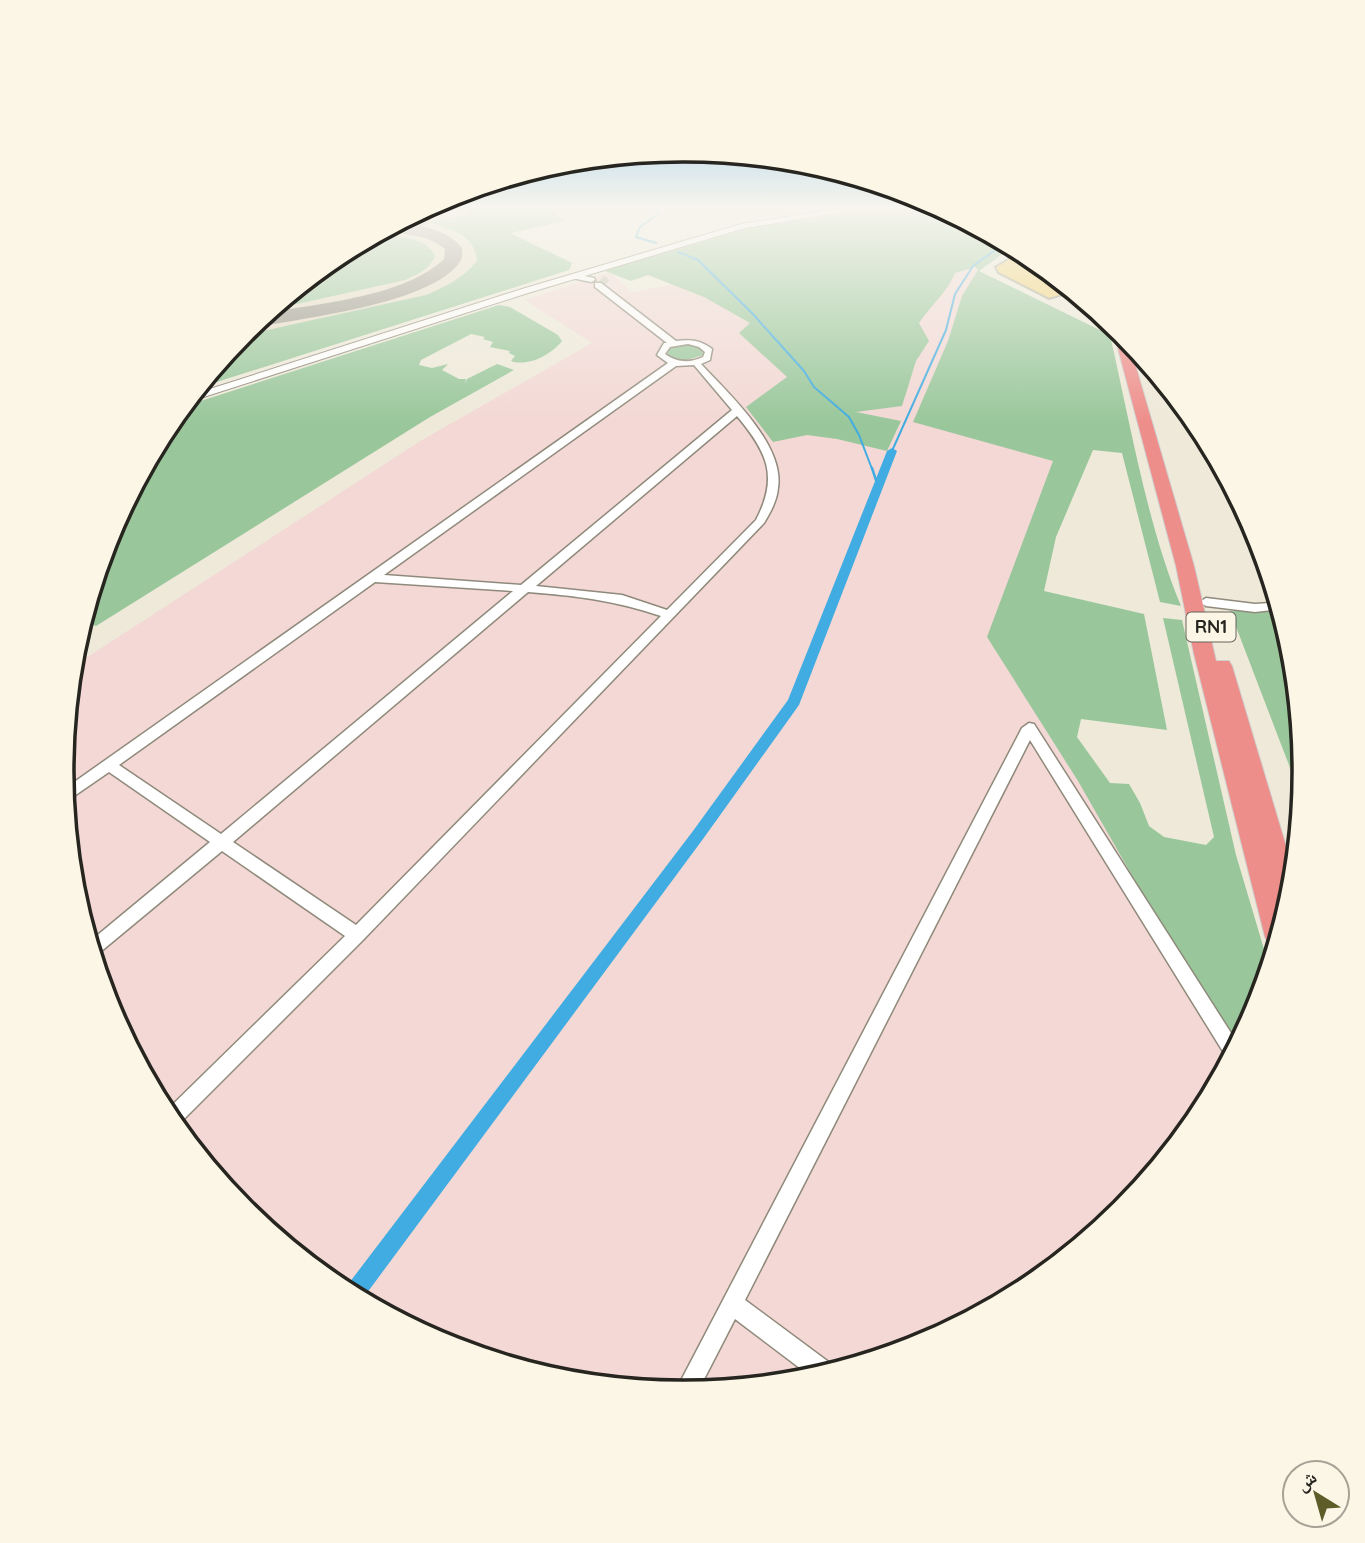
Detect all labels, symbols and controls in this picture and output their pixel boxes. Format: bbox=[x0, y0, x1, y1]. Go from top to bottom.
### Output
road number: RN1 bbox=[1186, 612, 1236, 642]
north arrow bbox=[1281, 1459, 1351, 1529]
text: ش bbox=[1290, 1465, 1321, 1496]

